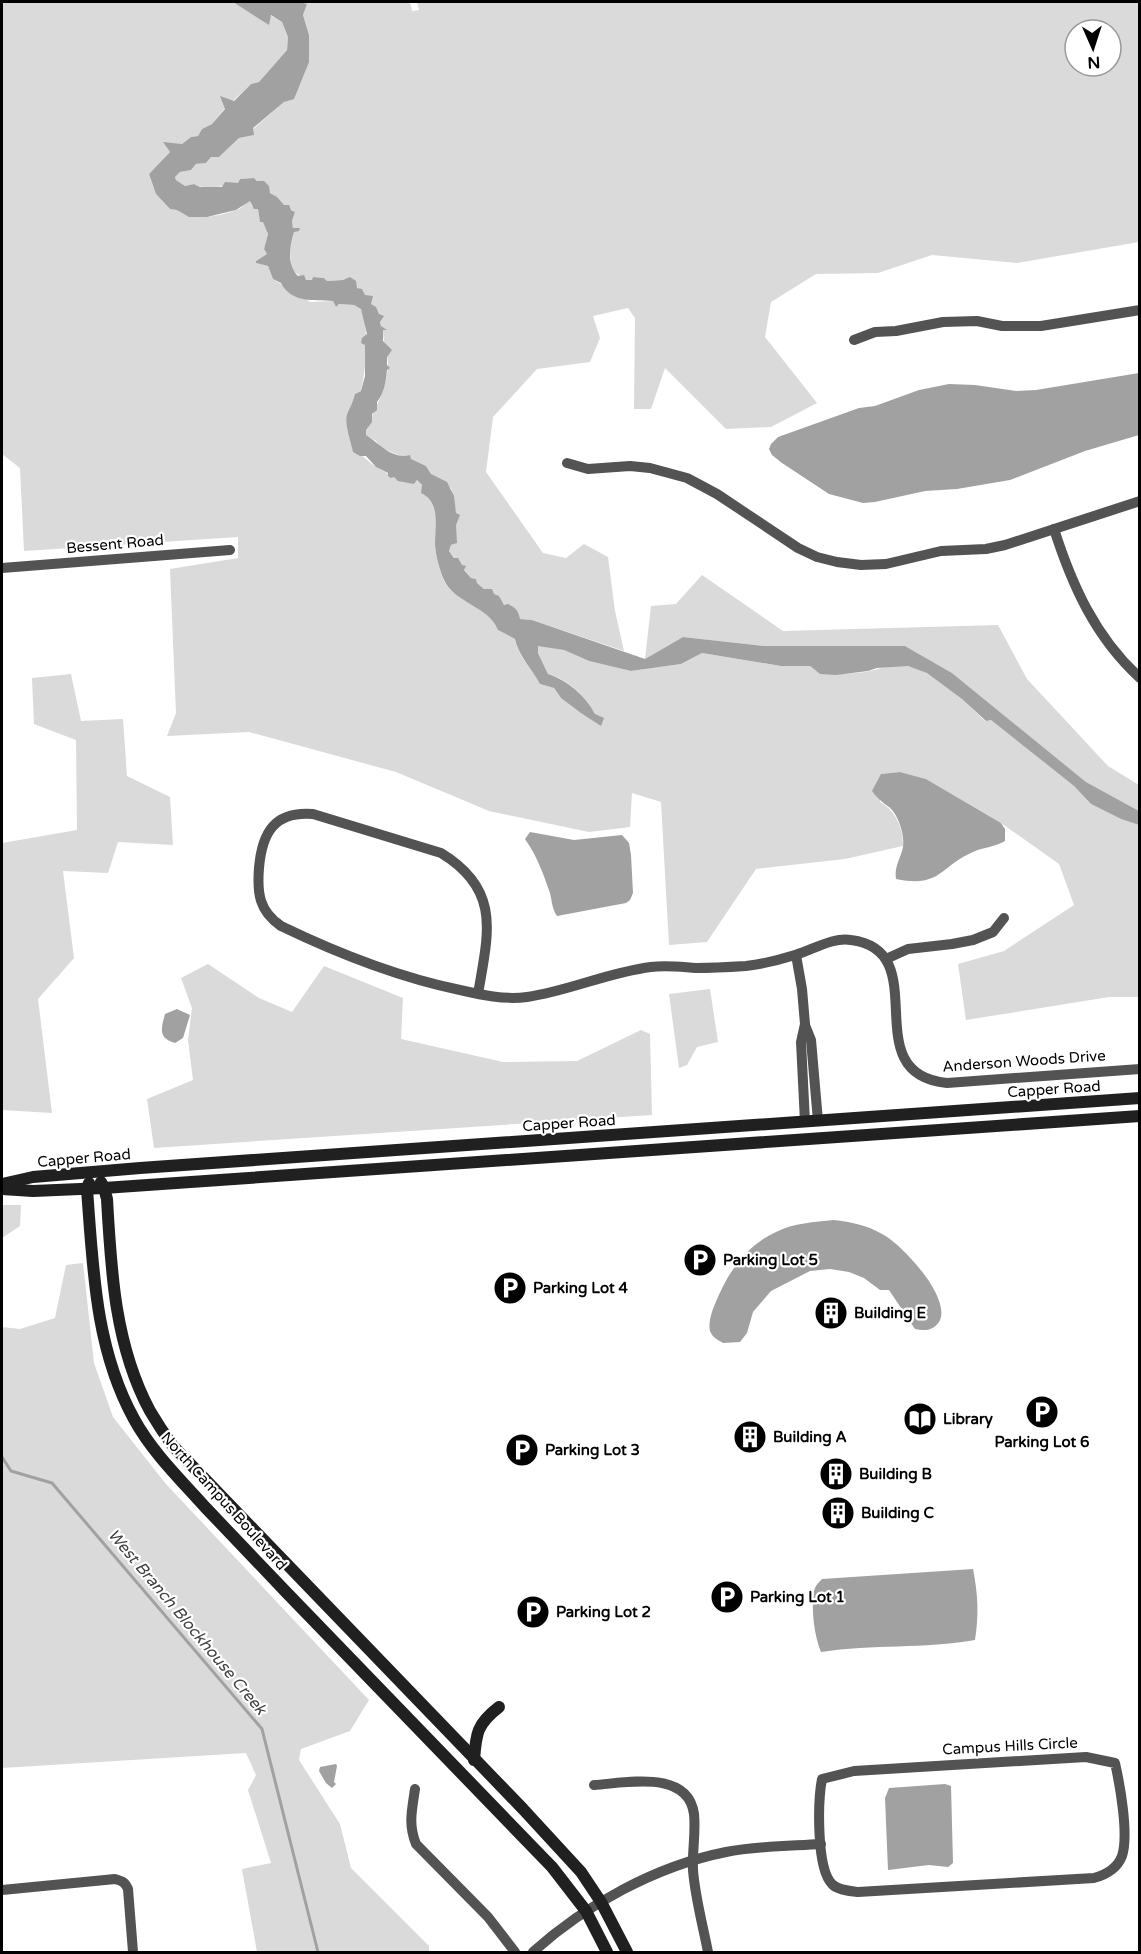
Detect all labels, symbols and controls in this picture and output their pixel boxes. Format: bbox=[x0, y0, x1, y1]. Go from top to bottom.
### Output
north arrow bbox=[1063, 18, 1123, 78]
text: N bbox=[1087, 52, 1101, 72]
street label: Bessent Road bbox=[65, 531, 165, 557]
street label: Anderson Woods Drive bbox=[942, 1046, 1106, 1076]
street label: Capper Road bbox=[1007, 1077, 1101, 1101]
street label: Capper Road bbox=[522, 1111, 616, 1135]
street label: Capper Road bbox=[37, 1145, 131, 1171]
parking icon: Parking Lot 5 bbox=[682, 1242, 718, 1278]
place label: Parking Lot 5 bbox=[723, 1251, 818, 1270]
parking icon: Parking Lot 4 bbox=[492, 1270, 528, 1306]
place label: Parking Lot 4 bbox=[533, 1279, 629, 1298]
building icon: Building E bbox=[813, 1295, 849, 1331]
place label: Building E bbox=[854, 1304, 927, 1323]
parking icon: Parking Lot 6 bbox=[1024, 1394, 1060, 1430]
library icon: Library bbox=[902, 1401, 938, 1437]
place label: Library bbox=[943, 1410, 993, 1429]
building icon: Building A bbox=[732, 1419, 768, 1455]
street label: North Campus Boulevard bbox=[157, 1428, 291, 1574]
place label: Building A bbox=[773, 1428, 847, 1447]
parking icon: Parking Lot 3 bbox=[504, 1432, 540, 1468]
place label: Parking Lot 6 bbox=[994, 1433, 1090, 1452]
place label: Parking Lot 3 bbox=[545, 1441, 640, 1460]
building icon: Building B bbox=[818, 1456, 854, 1492]
place label: Building B bbox=[859, 1465, 932, 1484]
building icon: Building C bbox=[820, 1495, 856, 1531]
place label: Building C bbox=[861, 1504, 935, 1523]
water label: West Branch Blockhouse Creek bbox=[103, 1525, 271, 1720]
parking icon: Parking Lot 1 bbox=[709, 1579, 745, 1615]
place label: Parking Lot 1 bbox=[750, 1588, 845, 1607]
parking icon: Parking Lot 2 bbox=[515, 1594, 551, 1630]
place label: Parking Lot 2 bbox=[556, 1603, 651, 1622]
street label: Campus Hills Circle bbox=[942, 1733, 1078, 1759]

